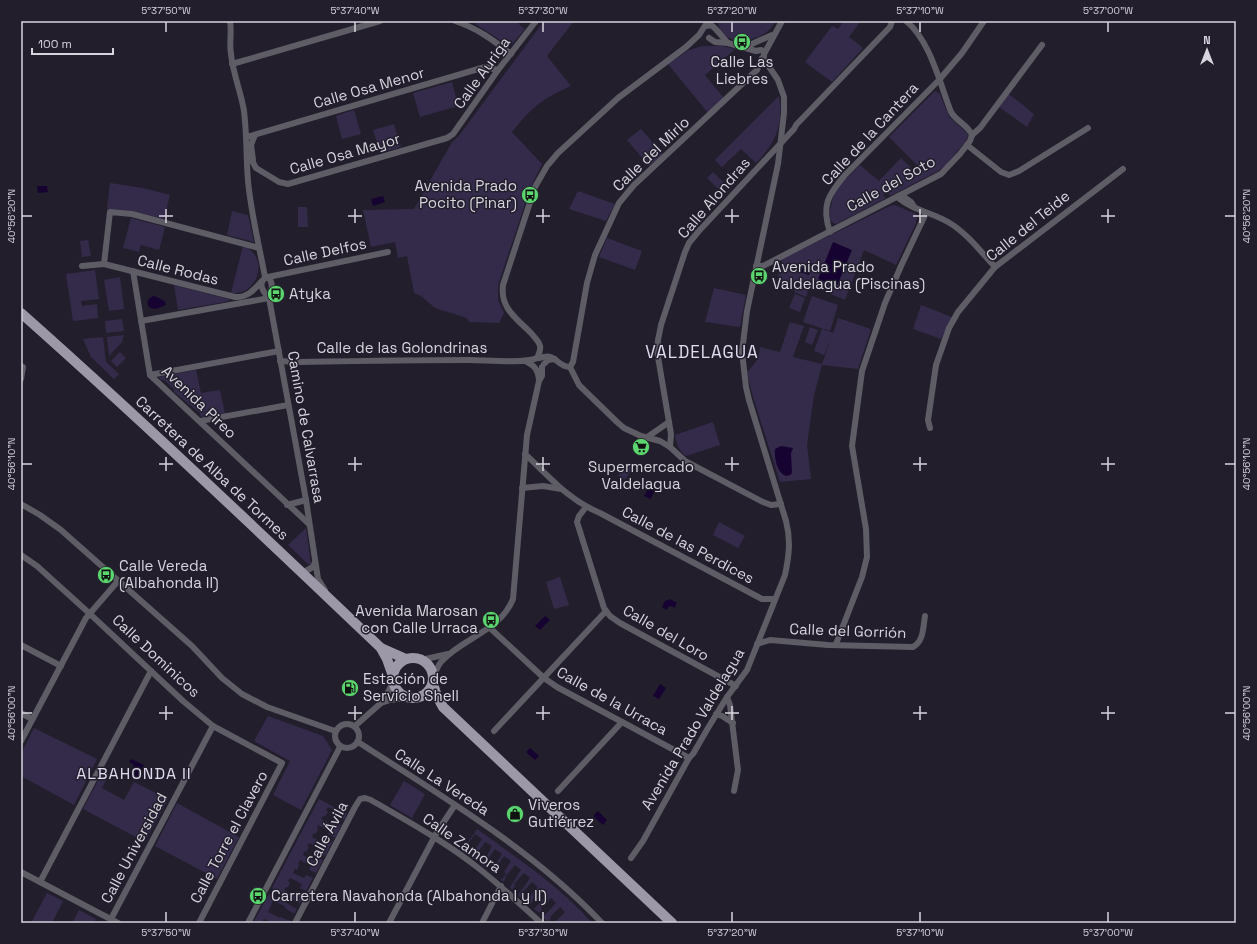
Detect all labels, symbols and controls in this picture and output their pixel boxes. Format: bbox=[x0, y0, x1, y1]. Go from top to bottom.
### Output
text: 5°37'50"W bbox=[141, 4, 191, 17]
text: 5°37'40"W bbox=[330, 4, 380, 17]
text: 5°37'30"W bbox=[518, 4, 568, 17]
text: 5°37'20"W bbox=[707, 4, 757, 17]
text: 5°37'10"W bbox=[896, 4, 944, 17]
text: 5°37'00"W bbox=[1083, 4, 1133, 17]
scale bar bbox=[32, 30, 113, 56]
north arrow bbox=[1187, 30, 1227, 70]
bus stop icon: Calle Las Liebres bbox=[732, 32, 752, 52]
street label: Calle Auriga bbox=[449, 33, 514, 112]
text: N bbox=[1203, 33, 1211, 47]
text: 100 m bbox=[38, 36, 72, 52]
place label: Calle Las Liebres bbox=[710, 52, 774, 88]
street label: Calle Osa Menor bbox=[311, 62, 427, 112]
street label: Calle de la Cantera bbox=[817, 78, 922, 189]
street label: Calle del Mirlo bbox=[608, 112, 693, 195]
street label: Calle Osa Mayor bbox=[287, 129, 403, 178]
street label: Calle del Soto bbox=[843, 151, 938, 216]
street label: Calle Alondras bbox=[673, 153, 754, 242]
place label: Avenida Prado Pocito (Pinar) bbox=[414, 176, 517, 213]
bus stop icon: Avenida Prado Pocito (Pinar) bbox=[520, 185, 540, 205]
street label: Calle del Teide bbox=[982, 186, 1074, 265]
text: 40°56'20"N bbox=[5, 189, 18, 243]
text: 40°56'20"N bbox=[1240, 189, 1253, 243]
street label: Calle Delfos bbox=[282, 233, 368, 270]
street label: Calle Rodas bbox=[135, 250, 221, 289]
place label: Avenida Prado Valdelagua (Piscinas) bbox=[772, 257, 925, 294]
bus stop icon: Avenida Prado Valdelagua (Piscinas) bbox=[749, 266, 769, 286]
bus stop icon: Atyka bbox=[266, 284, 286, 304]
place label: Atyka bbox=[289, 284, 331, 303]
street label: Calle de las Golondrinas bbox=[317, 338, 487, 357]
district label: VALDELAGUA bbox=[645, 341, 759, 363]
street label: Camino de Calvarrasa bbox=[284, 349, 329, 505]
street label: Avenida Pireo bbox=[158, 361, 241, 442]
street label: Carretera de Alba de Tormes bbox=[132, 392, 293, 544]
supermarket icon: Supermercado Valdelagua bbox=[631, 437, 651, 457]
text: 40°56'10"N bbox=[5, 438, 18, 490]
text: 40°56'10"N bbox=[1240, 438, 1253, 490]
place label: Supermercado Valdelagua bbox=[588, 457, 694, 493]
street label: Calle de las Perdices bbox=[619, 502, 758, 587]
place label: Calle Vereda (Albahonda II) bbox=[119, 556, 219, 593]
bus stop icon: Calle Vereda (Albahonda II) bbox=[96, 565, 116, 585]
street label: Calle del Loro bbox=[620, 600, 713, 665]
place label: Avenida Marosan con Calle Urraca bbox=[355, 601, 478, 637]
street label: Calle Dominicos bbox=[108, 610, 204, 701]
bus stop icon: Avenida Marosan con Calle Urraca bbox=[481, 610, 501, 630]
street label: Calle del Gorrión bbox=[789, 619, 907, 642]
street label: Avenida Prado Valdelagua bbox=[637, 644, 749, 813]
street label: Calle de la Urraca bbox=[553, 662, 671, 739]
place label: Estación de Servicio Shell bbox=[363, 669, 459, 705]
fuel station icon: Estación de Servicio Shell bbox=[340, 678, 360, 698]
text: 40°56'00"N bbox=[5, 686, 18, 740]
text: 40°56'00"N bbox=[1240, 686, 1253, 740]
street label: Calle La Vereda bbox=[391, 744, 493, 819]
district label: ALBAHONDA II bbox=[76, 763, 192, 784]
street label: Calle Torre el Clavero bbox=[186, 767, 272, 906]
street label: Calle Universidad bbox=[96, 789, 171, 906]
place label: Viveros Gutiérrez bbox=[528, 795, 594, 831]
street label: Calle Ávila bbox=[301, 797, 352, 870]
shop icon: Viveros Gutiérrez bbox=[505, 804, 525, 824]
street label: Calle Zamora bbox=[419, 808, 506, 877]
bus stop icon: Carretera Navahonda (Albahonda I y II) bbox=[248, 886, 268, 906]
place label: Carretera Navahonda (Albahonda I y II) bbox=[271, 886, 547, 906]
text: 5°37'50"W bbox=[141, 926, 191, 939]
text: 5°37'40"W bbox=[330, 926, 380, 939]
text: 5°37'30"W bbox=[518, 926, 568, 939]
text: 5°37'20"W bbox=[707, 926, 757, 939]
text: 5°37'10"W bbox=[896, 926, 944, 939]
text: 5°37'00"W bbox=[1083, 926, 1133, 939]

